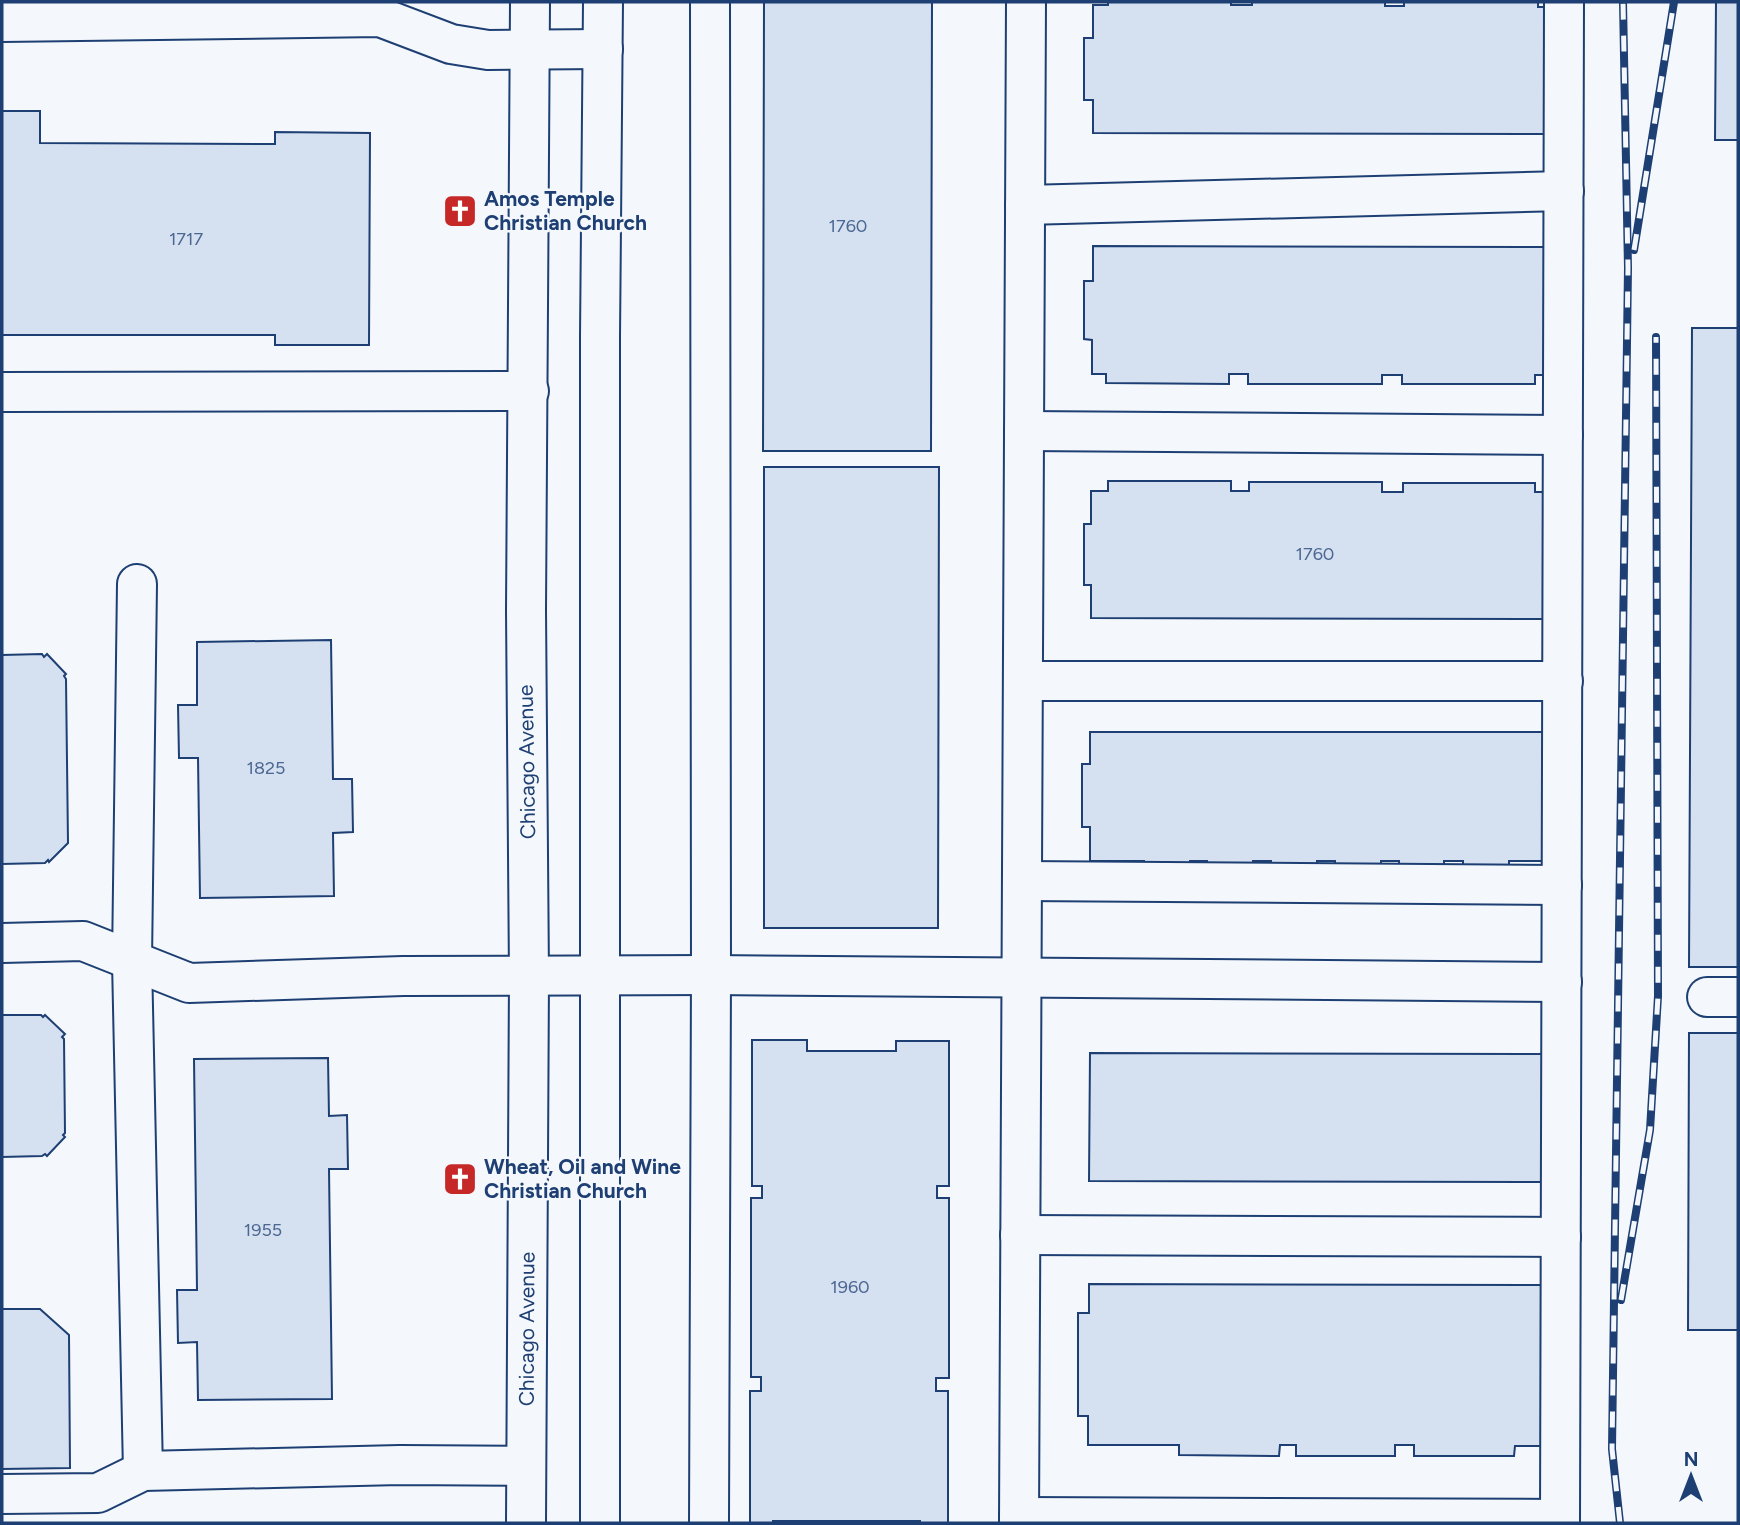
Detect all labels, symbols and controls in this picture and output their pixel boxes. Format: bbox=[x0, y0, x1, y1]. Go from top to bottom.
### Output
place label: Amos Temple Christian Church bbox=[484, 186, 647, 235]
church icon: Amos Temple Christian Church bbox=[441, 192, 479, 230]
house number: 1760 bbox=[829, 215, 867, 237]
house number: 1717 bbox=[169, 228, 203, 250]
house number: 1760 bbox=[1296, 543, 1334, 565]
street label: Chicago Avenue bbox=[513, 685, 540, 839]
house number: 1825 bbox=[247, 757, 285, 779]
place label: Wheat, Oil and Wine Christian Church bbox=[484, 1154, 681, 1203]
church icon: Wheat, Oil and Wine Christian Church bbox=[441, 1160, 479, 1198]
house number: 1955 bbox=[244, 1219, 282, 1241]
street label: Chicago Avenue bbox=[514, 1252, 539, 1406]
house number: 1960 bbox=[830, 1276, 870, 1298]
north arrow bbox=[1656, 1441, 1726, 1511]
text: N bbox=[1684, 1448, 1698, 1471]

